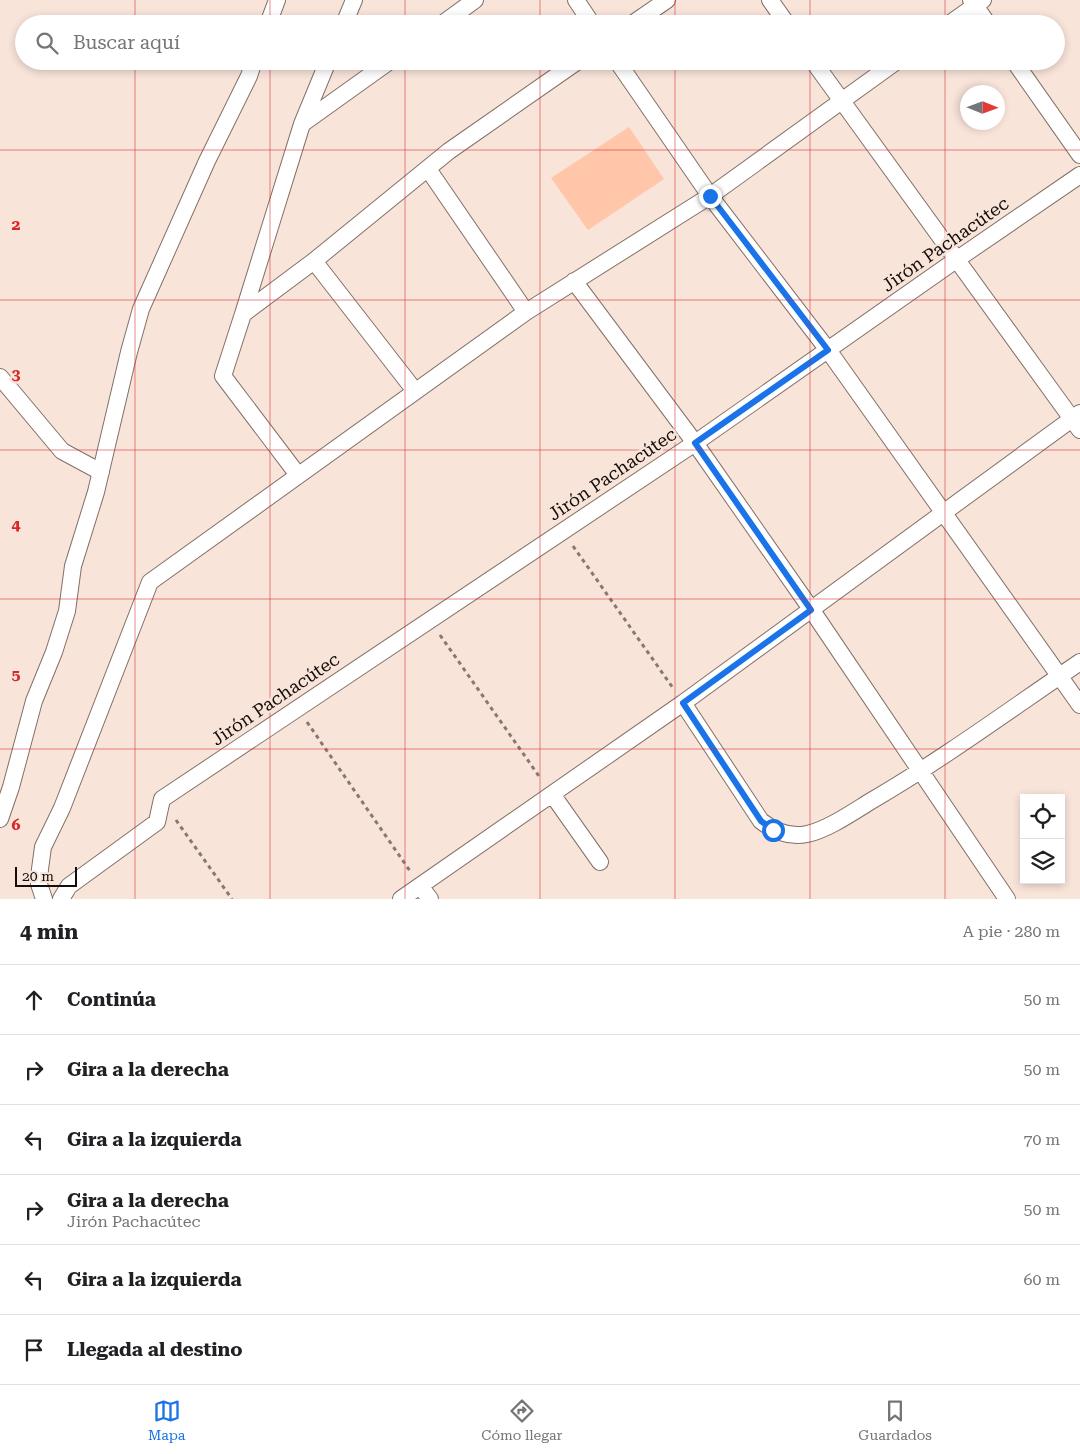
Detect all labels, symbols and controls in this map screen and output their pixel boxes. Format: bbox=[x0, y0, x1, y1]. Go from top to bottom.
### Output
search box bbox=[15, 15, 1065, 70]
icon: search bbox=[33, 29, 61, 57]
text: Buscar aquí bbox=[73, 31, 180, 54]
north arrow bbox=[960, 85, 1005, 130]
route end bbox=[699, 185, 722, 208]
street label: Jirón Pachacútec bbox=[877, 192, 1013, 296]
text: 2 bbox=[12, 215, 21, 234]
text: 3 bbox=[12, 365, 21, 384]
street label: Jirón Pachacútec bbox=[544, 423, 680, 525]
text: 4 bbox=[12, 515, 21, 534]
street label: Jirón Pachacútec bbox=[207, 648, 343, 750]
text: 5 bbox=[12, 665, 21, 684]
map controls bbox=[1020, 794, 1065, 884]
button: locate bbox=[1020, 794, 1065, 839]
text: 6 bbox=[12, 815, 21, 834]
route start bbox=[762, 819, 785, 842]
button: layers bbox=[1020, 839, 1065, 884]
scale bar bbox=[15, 864, 78, 887]
text: 20 m bbox=[22, 868, 54, 884]
text: 4 min bbox=[20, 920, 78, 944]
text: A pie · 280 m bbox=[963, 922, 1060, 941]
icon: ahead bbox=[20, 986, 48, 1014]
text: Continúa bbox=[67, 988, 156, 1011]
text: 50 m bbox=[1023, 990, 1060, 1009]
icon: right bbox=[20, 1056, 48, 1084]
text: Gira a la derecha bbox=[67, 1058, 229, 1081]
text: 50 m bbox=[1023, 1060, 1060, 1079]
icon: left bbox=[20, 1126, 48, 1154]
text: Gira a la izquierda bbox=[67, 1128, 242, 1151]
text: 70 m bbox=[1023, 1130, 1060, 1149]
text: Gira a la derecha bbox=[67, 1189, 229, 1212]
icon: right bbox=[20, 1196, 48, 1224]
text: 50 m bbox=[1023, 1200, 1060, 1219]
text: Jirón Pachacútec bbox=[67, 1212, 200, 1231]
icon: left bbox=[20, 1266, 48, 1294]
text: Gira a la izquierda bbox=[67, 1268, 242, 1291]
text: 60 m bbox=[1023, 1270, 1060, 1289]
icon: arrive bbox=[20, 1336, 48, 1364]
text: Llegada al destino bbox=[67, 1338, 243, 1361]
tab: Mapa bbox=[148, 1397, 185, 1443]
tab: Cómo llegar bbox=[481, 1397, 562, 1443]
tab: Guardados bbox=[858, 1397, 932, 1443]

